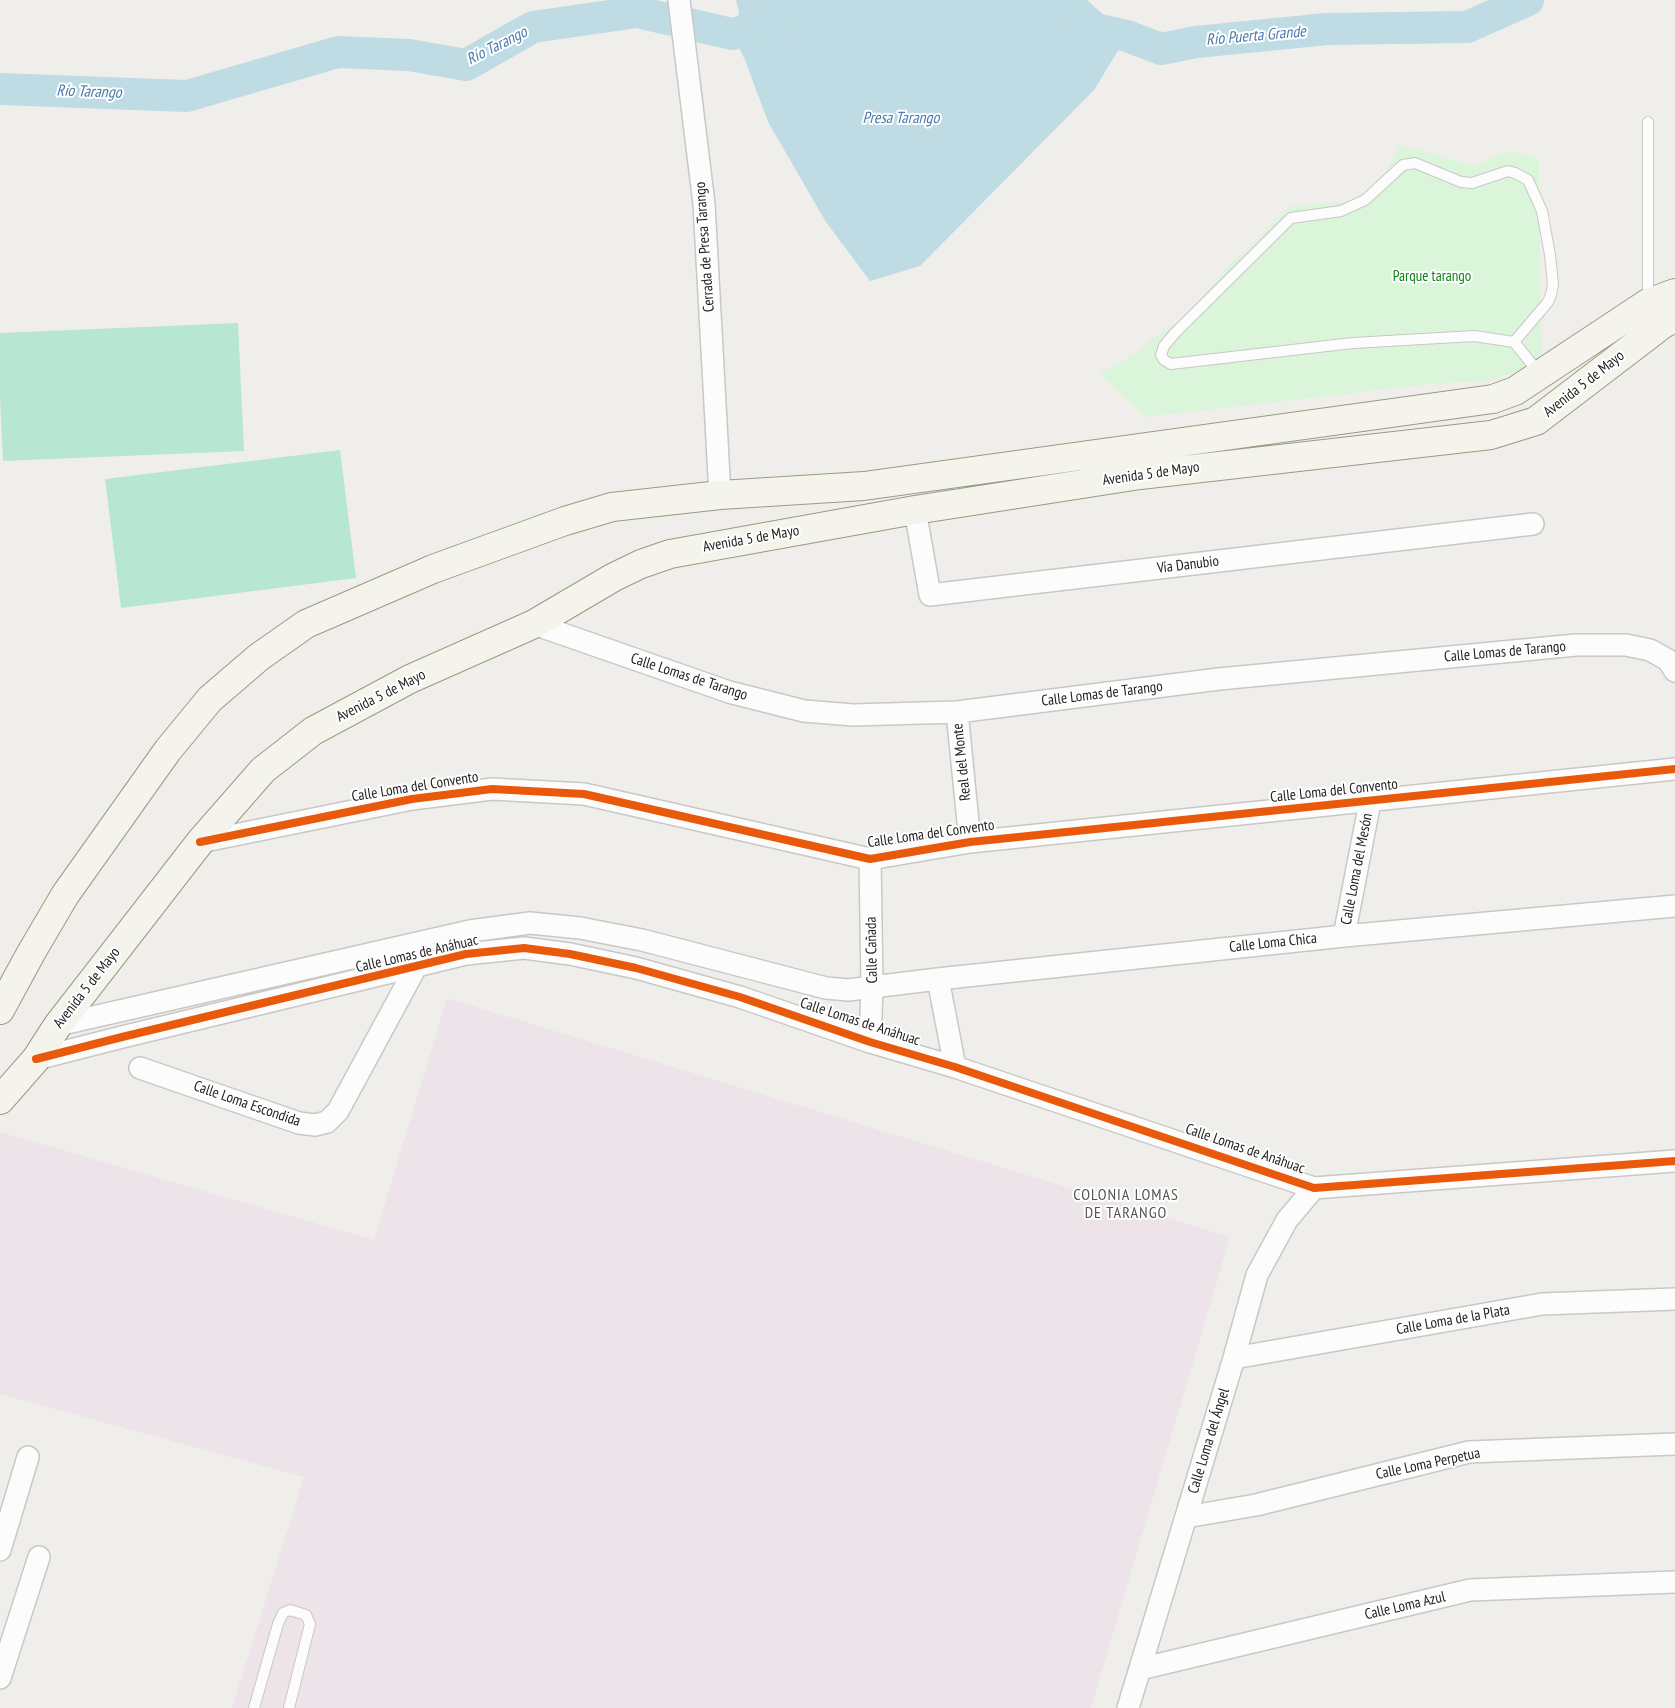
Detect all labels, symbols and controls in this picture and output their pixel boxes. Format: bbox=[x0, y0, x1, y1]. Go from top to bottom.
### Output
water label: Río Puerta Grande bbox=[1205, 22, 1307, 50]
water label: Río Tarango bbox=[464, 23, 530, 69]
water label: Río Tarango bbox=[56, 81, 122, 103]
water label: Presa Tarango bbox=[863, 108, 939, 128]
street label: Cerrada de Presa Tarango bbox=[691, 181, 719, 313]
park label: Parque tarango bbox=[1393, 268, 1471, 286]
street label: Avenida 5 de Mayo bbox=[1540, 347, 1628, 421]
street label: Avenida 5 de Mayo bbox=[1101, 458, 1201, 490]
street label: Avenida 5 de Mayo bbox=[701, 522, 801, 556]
street label: Vía Danubio bbox=[1156, 552, 1220, 578]
street label: Calle Lomas de Tarango bbox=[1443, 638, 1567, 666]
street label: Calle Lomas de Tarango bbox=[628, 650, 750, 704]
street label: Avenida 5 de Mayo bbox=[333, 666, 429, 726]
street label: Calle Lomas de Tarango bbox=[1040, 678, 1164, 710]
street label: Real del Monte bbox=[949, 722, 975, 802]
street label: Calle Loma del Convento bbox=[350, 768, 480, 806]
street label: Calle Loma del Convento bbox=[1269, 775, 1399, 807]
street label: Calle Loma del Mesón bbox=[1337, 812, 1377, 926]
street label: Calle Loma del Convento bbox=[866, 816, 996, 852]
street label: Calle Cañada bbox=[862, 916, 882, 984]
street label: Calle Loma Chica bbox=[1228, 929, 1318, 957]
street label: Calle Lomas de Anáhuac bbox=[354, 931, 480, 977]
street label: Avenida 5 de Mayo bbox=[50, 944, 124, 1032]
street label: Calle Lomas de Anáhuac bbox=[798, 994, 922, 1050]
street label: Calle Loma Escondida bbox=[191, 1077, 303, 1131]
street label: Calle Lomas de Anáhuac bbox=[1183, 1120, 1307, 1178]
district label: COLONIA LOMAS DE TARANGO bbox=[1072, 1185, 1180, 1223]
street label: Calle Loma de la Plata bbox=[1395, 1301, 1511, 1339]
street label: Calle Loma del Ángel bbox=[1184, 1386, 1234, 1496]
street label: Calle Loma Perpetua bbox=[1374, 1444, 1482, 1484]
street label: Calle Loma Azul bbox=[1363, 1588, 1447, 1624]

